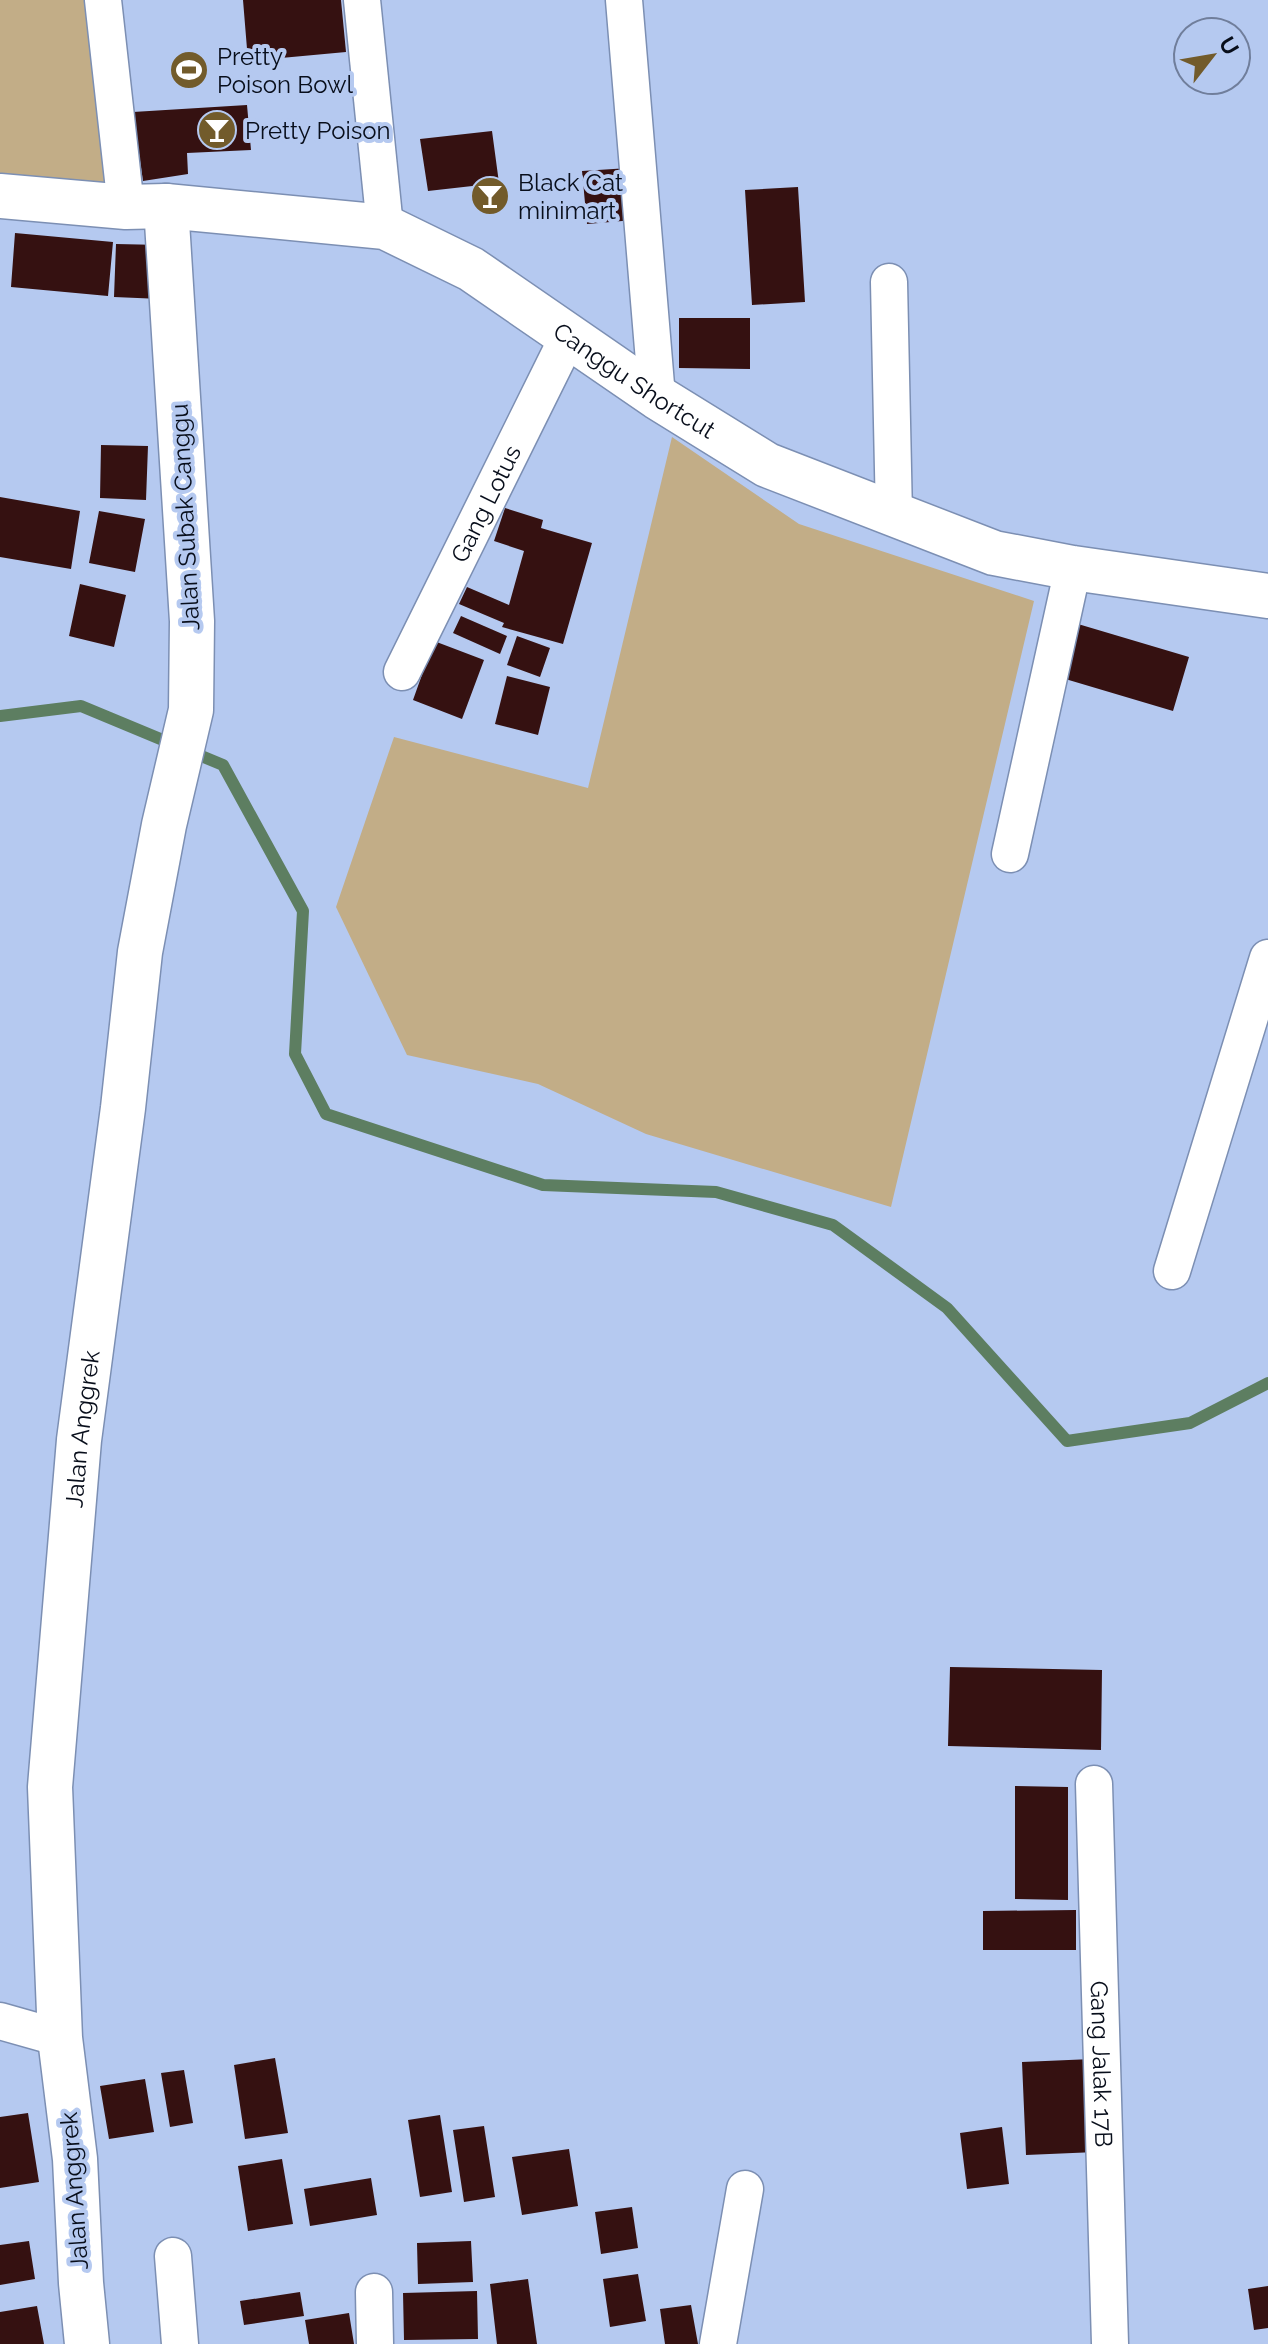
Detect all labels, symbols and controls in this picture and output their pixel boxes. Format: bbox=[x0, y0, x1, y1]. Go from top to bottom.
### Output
north arrow bbox=[1172, 16, 1252, 96]
text: U bbox=[1214, 32, 1245, 59]
place label: Pretty Poison Bowl bbox=[217, 42, 354, 99]
sports icon: Pretty Poison Bowl bbox=[168, 49, 210, 91]
bar icon: Pretty Poison bbox=[196, 109, 238, 151]
place label: Pretty Poison bbox=[245, 116, 391, 145]
place label: Black Cat minimart bbox=[518, 168, 623, 225]
bar icon: Black Cat minimart bbox=[469, 175, 511, 217]
street label: Canggu Shortcut bbox=[548, 316, 721, 444]
street label: Jalan Subak Canggu bbox=[165, 403, 205, 631]
street label: Gang Lotus bbox=[444, 440, 527, 567]
street label: Jalan Anggrek bbox=[59, 1348, 105, 1509]
street label: Gang Jalak 17B bbox=[1085, 1980, 1119, 2148]
street label: Jalan Anggrek bbox=[54, 2111, 94, 2271]

